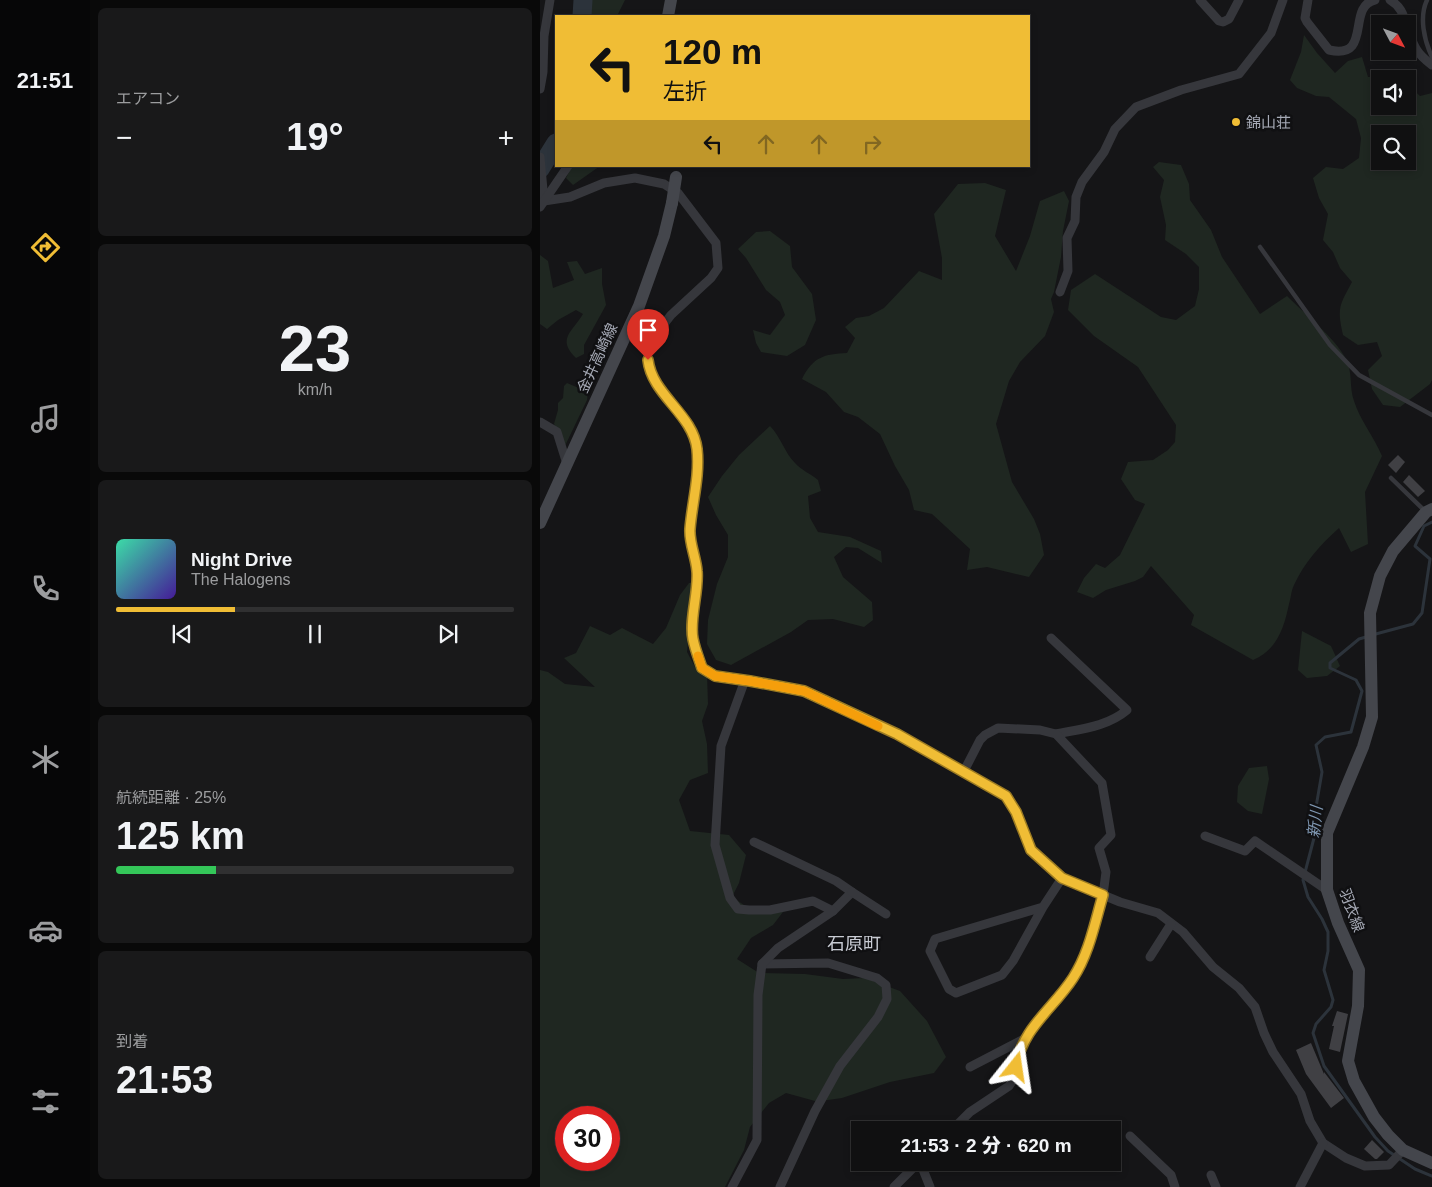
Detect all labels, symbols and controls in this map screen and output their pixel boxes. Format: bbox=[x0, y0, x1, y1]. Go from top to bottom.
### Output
north arrow bbox=[1371, 15, 1416, 60]
map controls bbox=[1371, 15, 1416, 170]
text: 120 m bbox=[663, 32, 762, 71]
icon: left bbox=[580, 35, 645, 100]
text: 21:51 bbox=[17, 68, 73, 93]
button: sound bbox=[1371, 70, 1416, 115]
text: 左折 bbox=[663, 79, 707, 104]
text: エアコン bbox=[116, 90, 180, 107]
place label: 錦山荘 bbox=[1246, 114, 1291, 131]
text: 19° bbox=[286, 116, 344, 158]
marker: 錦山荘 bbox=[1230, 116, 1242, 128]
text: − bbox=[116, 122, 132, 153]
text: + bbox=[498, 122, 514, 153]
button: search bbox=[1371, 125, 1416, 170]
icon: left bbox=[699, 130, 727, 158]
icon: ahead bbox=[752, 130, 780, 158]
icon: ahead bbox=[805, 130, 833, 158]
icon: right bbox=[858, 130, 886, 158]
icon: directions bbox=[28, 230, 63, 265]
pin bbox=[627, 309, 669, 360]
text: 23 bbox=[279, 312, 351, 385]
icon: arrive bbox=[634, 316, 662, 344]
street label: 金井高崎線 bbox=[573, 320, 621, 396]
text: km/h bbox=[298, 381, 332, 398]
icon: music bbox=[28, 401, 63, 436]
text: Night Drive bbox=[191, 549, 292, 570]
icon: phone bbox=[28, 571, 63, 606]
text: The Halogens bbox=[191, 571, 291, 588]
icon: previous bbox=[168, 620, 196, 648]
icon: pause bbox=[301, 620, 329, 648]
icon: next bbox=[434, 620, 462, 648]
icon: climate bbox=[28, 742, 63, 777]
text: 航続距離 · 25% bbox=[116, 789, 226, 806]
water label: 新川 bbox=[1305, 803, 1325, 839]
text: 125 km bbox=[116, 815, 245, 857]
street label: 羽衣線 bbox=[1336, 886, 1368, 934]
icon: car bbox=[28, 913, 63, 948]
district label: 石原町 bbox=[827, 934, 881, 954]
text: 到着 bbox=[116, 1033, 148, 1050]
position arrow bbox=[989, 1040, 1041, 1092]
text: 21:53 bbox=[116, 1059, 213, 1101]
icon: filters bbox=[28, 1084, 63, 1119]
speed limit sign: 30 bbox=[555, 1106, 620, 1171]
text: 21:53 · 2 分 · 620 m bbox=[900, 1135, 1072, 1156]

